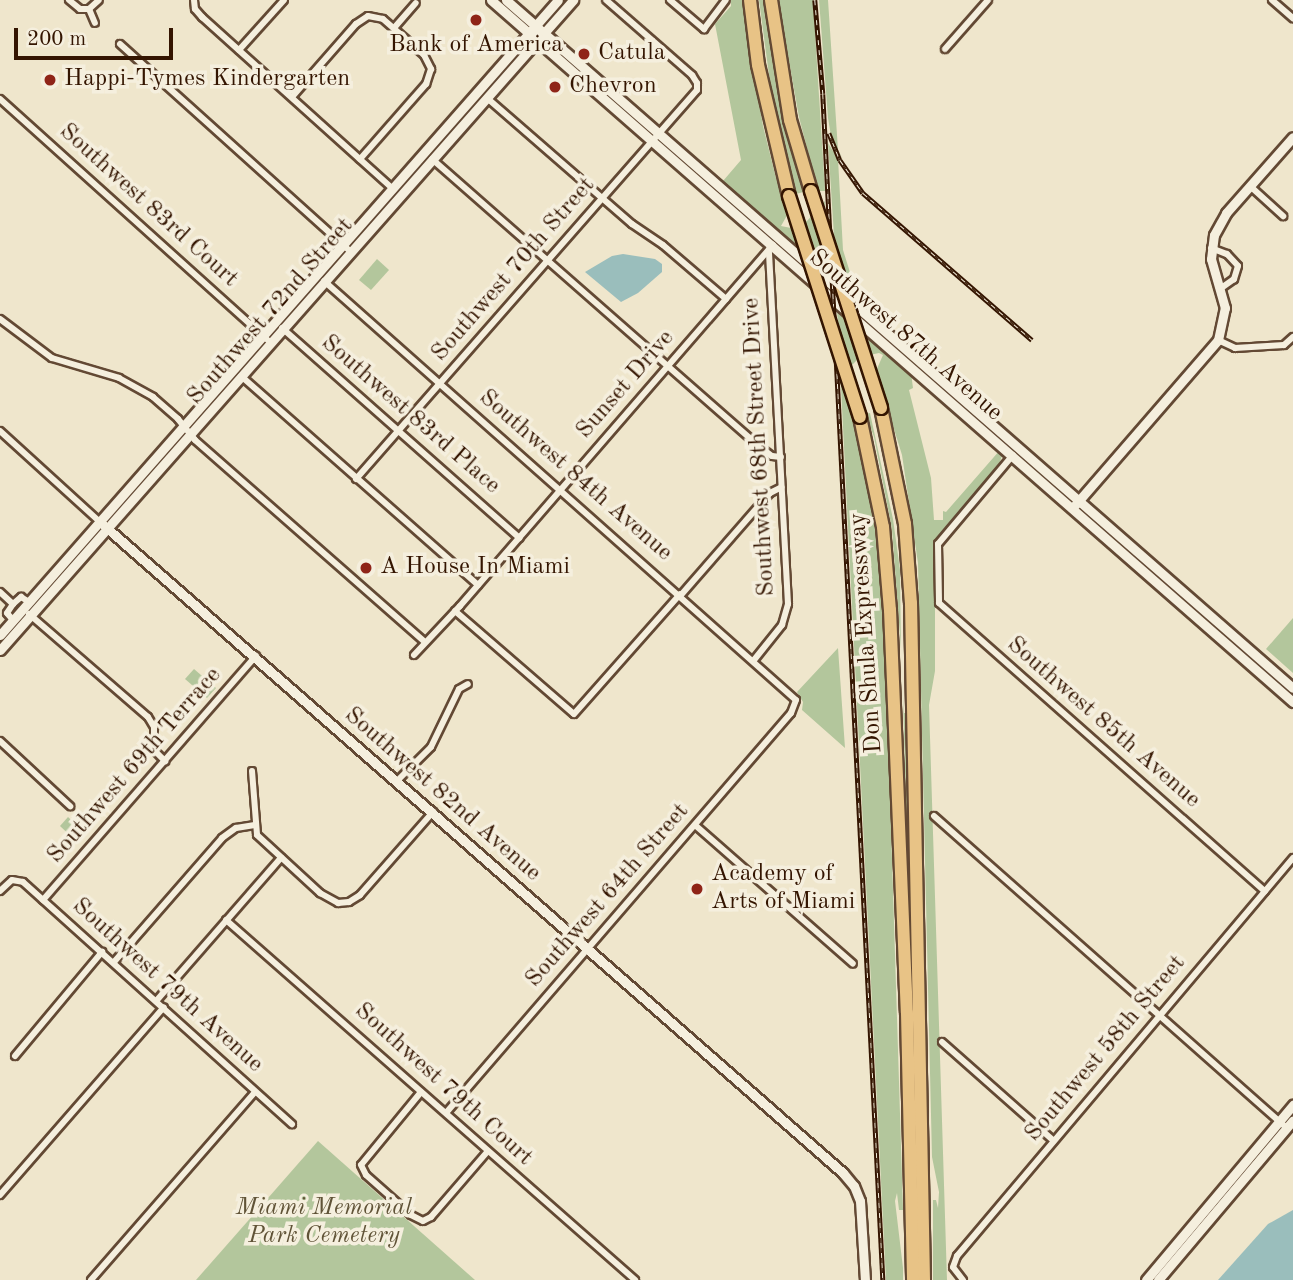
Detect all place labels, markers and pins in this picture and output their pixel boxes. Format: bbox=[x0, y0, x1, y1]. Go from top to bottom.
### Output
marker: Bank of America bbox=[468, 12, 484, 28]
place label: Bank of America bbox=[389, 32, 563, 60]
place label: Catula bbox=[598, 40, 665, 68]
marker: Catula bbox=[576, 46, 592, 62]
place label: Happi-Tymes Kindergarten bbox=[64, 66, 350, 94]
marker: Happi-Tymes Kindergarten bbox=[42, 72, 58, 88]
place label: Chevron bbox=[569, 73, 657, 101]
marker: Chevron bbox=[547, 79, 563, 95]
place label: A House In Miami bbox=[380, 554, 570, 582]
marker: A House In Miami bbox=[358, 560, 374, 576]
place label: Academy of Arts of Miami bbox=[711, 861, 855, 917]
marker: Academy of Arts of Miami bbox=[689, 881, 705, 897]

